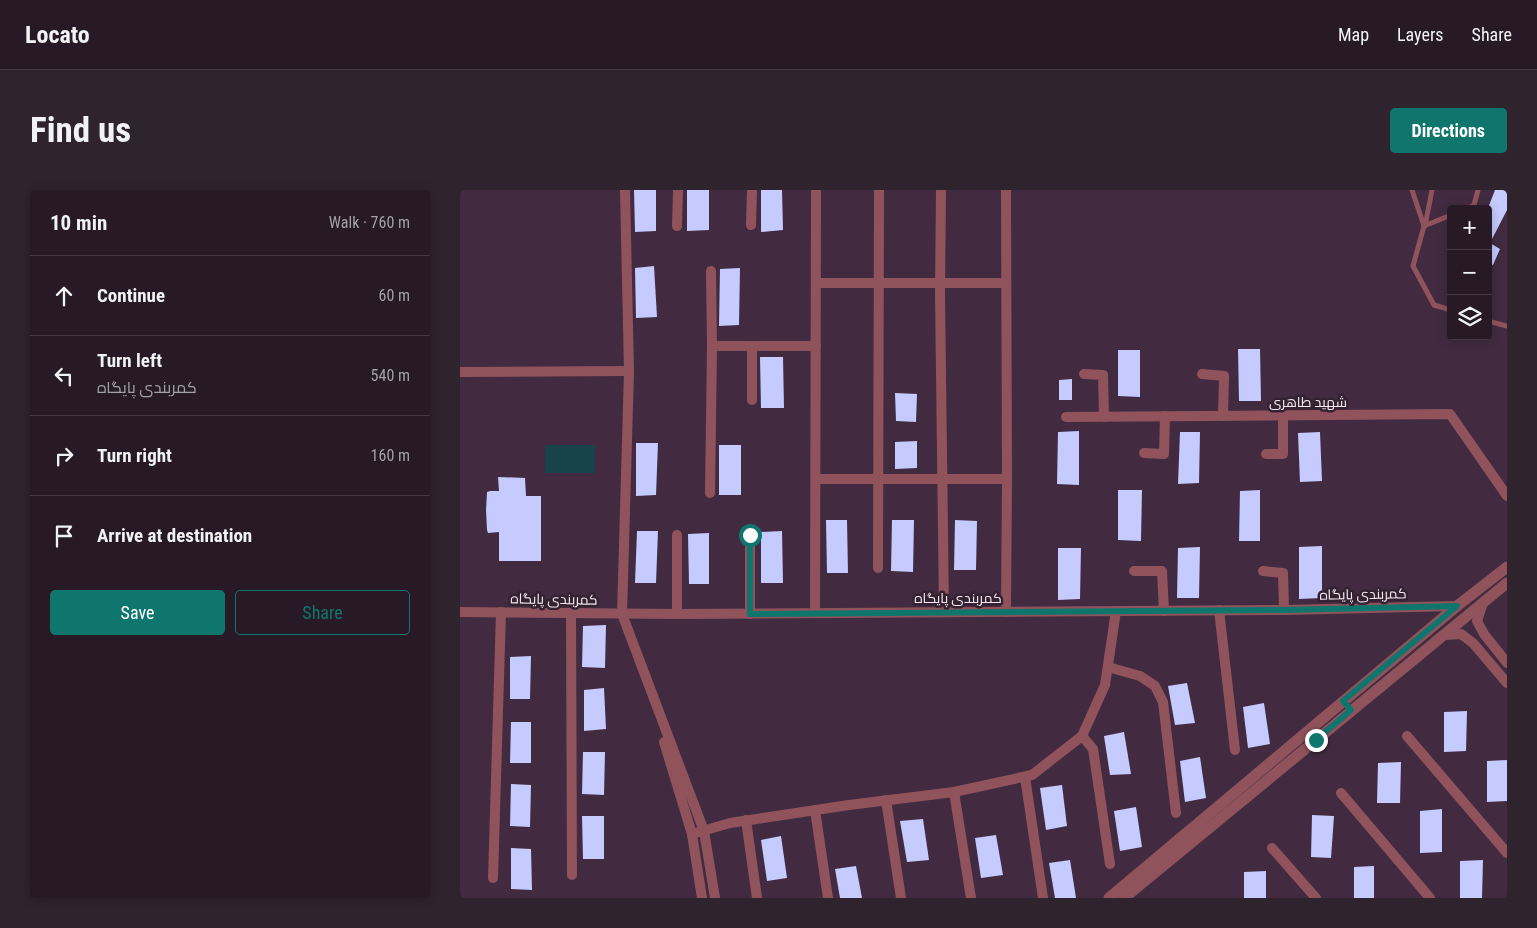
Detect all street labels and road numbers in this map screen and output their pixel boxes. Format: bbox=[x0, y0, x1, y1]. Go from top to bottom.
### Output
street label: شهید طاهری bbox=[1269, 394, 1347, 410]
street label: کمربندی پایگاه bbox=[1319, 585, 1407, 605]
street label: کمربندی پایگاه bbox=[510, 590, 598, 610]
street label: کمربندی پایگاه bbox=[914, 590, 1002, 608]

